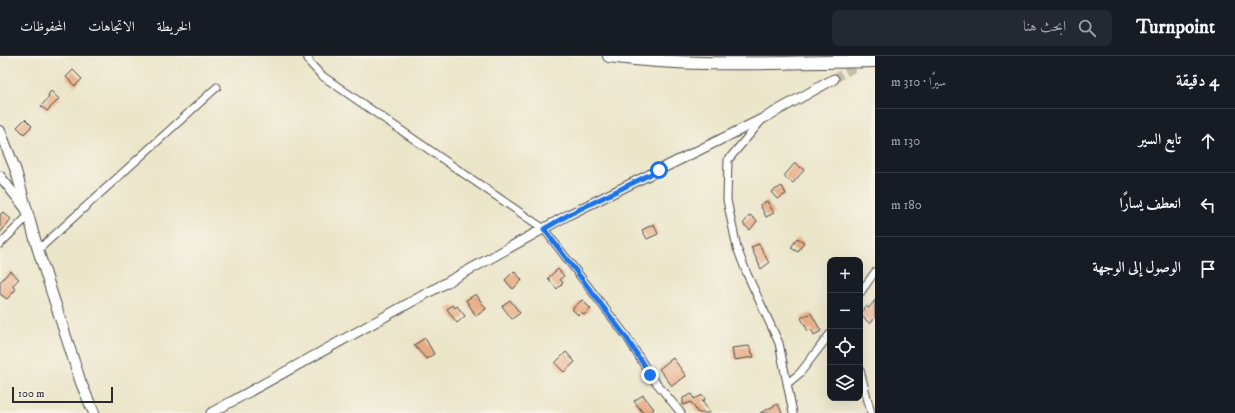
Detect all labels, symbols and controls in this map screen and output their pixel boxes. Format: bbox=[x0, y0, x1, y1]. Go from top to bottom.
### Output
search box bbox=[832, 10, 1112, 46]
text: Turnpoint bbox=[1136, 16, 1215, 39]
text: ابحث هنا bbox=[1023, 17, 1066, 36]
icon: search bbox=[1076, 17, 1098, 39]
text: المحفوظات bbox=[20, 18, 66, 36]
text: الاتجاهات bbox=[88, 18, 135, 36]
text: الخريطة bbox=[157, 18, 191, 36]
text: 4 دقيقة bbox=[1176, 70, 1219, 92]
text: سيرًا · 310 m bbox=[891, 74, 946, 90]
text: تابع السير bbox=[1139, 130, 1181, 149]
icon: ahead bbox=[1197, 130, 1219, 152]
text: 130 m bbox=[891, 133, 920, 149]
route start bbox=[650, 161, 668, 179]
text: انعطف يسارًا bbox=[1120, 194, 1181, 213]
icon: left bbox=[1197, 194, 1219, 216]
text: 180 m bbox=[891, 197, 922, 213]
map controls bbox=[827, 257, 863, 401]
button: + bbox=[827, 257, 863, 293]
text: الوصول إلى الوجهة bbox=[1092, 258, 1181, 277]
icon: arrive bbox=[1197, 258, 1219, 280]
button: − bbox=[827, 293, 863, 329]
button: locate bbox=[827, 329, 863, 365]
button: layers bbox=[827, 365, 863, 401]
route end bbox=[641, 366, 659, 384]
scale bar bbox=[12, 385, 113, 404]
text: 100 m bbox=[18, 387, 44, 401]

